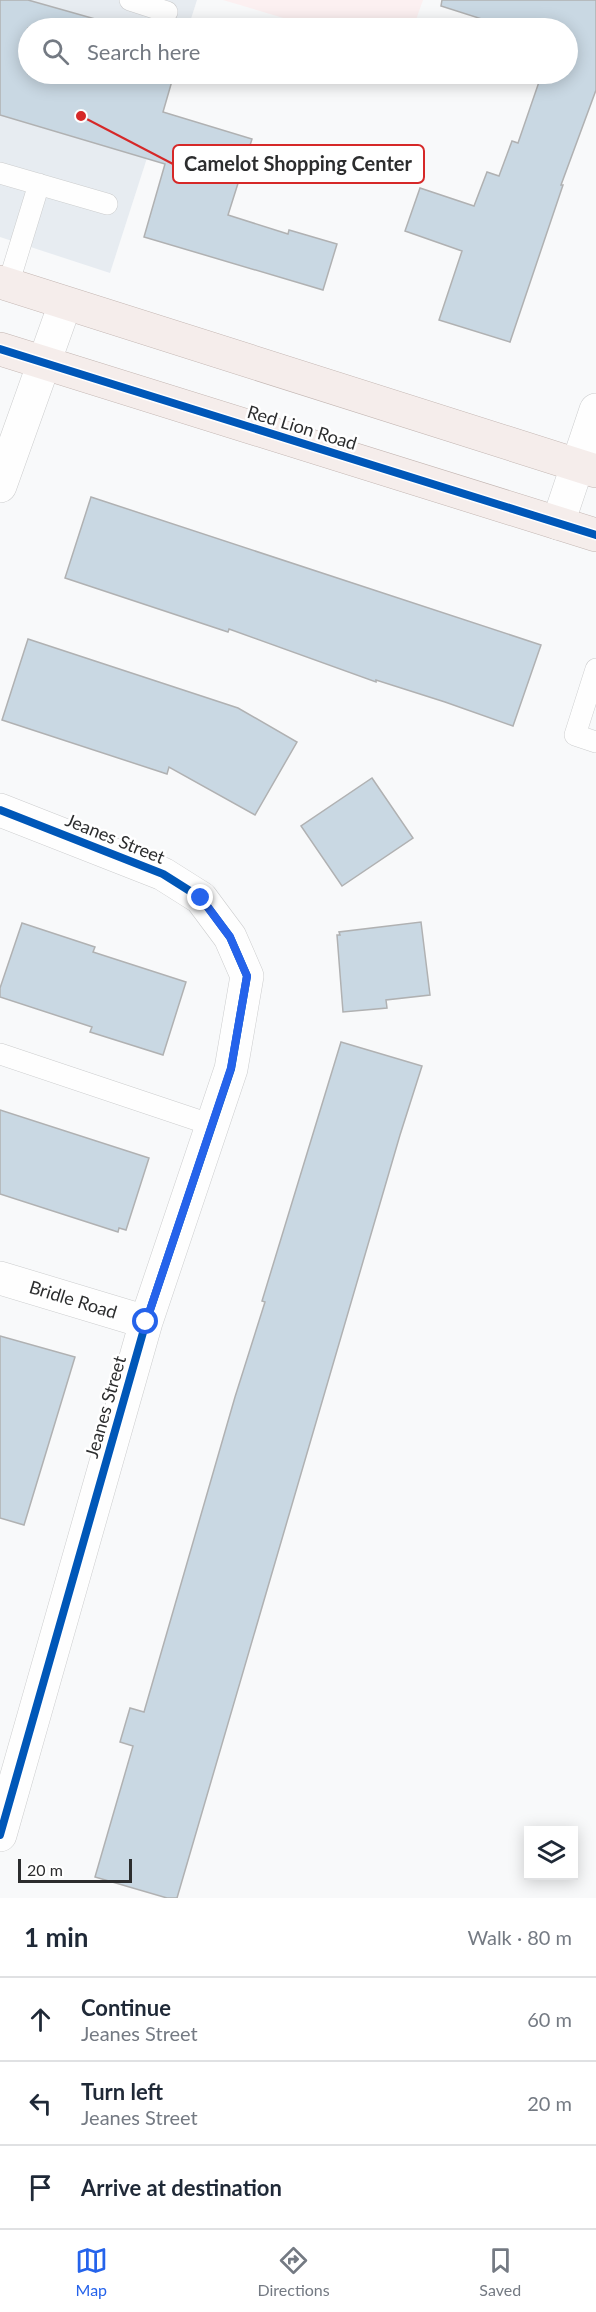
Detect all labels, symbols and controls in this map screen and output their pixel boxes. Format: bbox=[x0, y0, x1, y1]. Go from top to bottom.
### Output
search box bbox=[18, 18, 578, 84]
icon: search bbox=[39, 35, 72, 68]
text: Search here bbox=[87, 38, 200, 65]
callout: Camelot Shopping Center bbox=[173, 145, 424, 183]
text: Camelot Shopping Center bbox=[184, 151, 412, 175]
street label: Red Lion Road bbox=[245, 400, 360, 454]
street label: Jeanes Street bbox=[63, 808, 169, 868]
route end bbox=[187, 884, 213, 910]
street label: Bridle Road bbox=[27, 1275, 120, 1323]
route start bbox=[132, 1308, 158, 1334]
street label: Jeanes Street bbox=[80, 1353, 130, 1460]
map controls bbox=[524, 1826, 578, 1880]
button: layers bbox=[524, 1826, 578, 1880]
scale bar bbox=[18, 1856, 132, 1884]
text: 20 m bbox=[27, 1860, 63, 1879]
text: 1 min bbox=[24, 1921, 88, 1953]
text: Walk · 80 m bbox=[467, 1925, 572, 1949]
text: Continue bbox=[81, 1994, 171, 2021]
icon: ahead bbox=[24, 2003, 57, 2036]
text: 60 m bbox=[527, 2007, 572, 2031]
text: Jeanes Street bbox=[81, 2021, 198, 2045]
text: Turn left bbox=[81, 2078, 163, 2105]
icon: left bbox=[24, 2087, 57, 2120]
text: 20 m bbox=[527, 2091, 572, 2115]
text: Jeanes Street bbox=[81, 2105, 198, 2129]
icon: arrive bbox=[24, 2171, 57, 2204]
text: Arrive at destination bbox=[81, 2174, 282, 2201]
tab: Map bbox=[75, 2244, 108, 2299]
tab: Directions bbox=[257, 2244, 330, 2299]
tab: Saved bbox=[479, 2244, 521, 2299]

